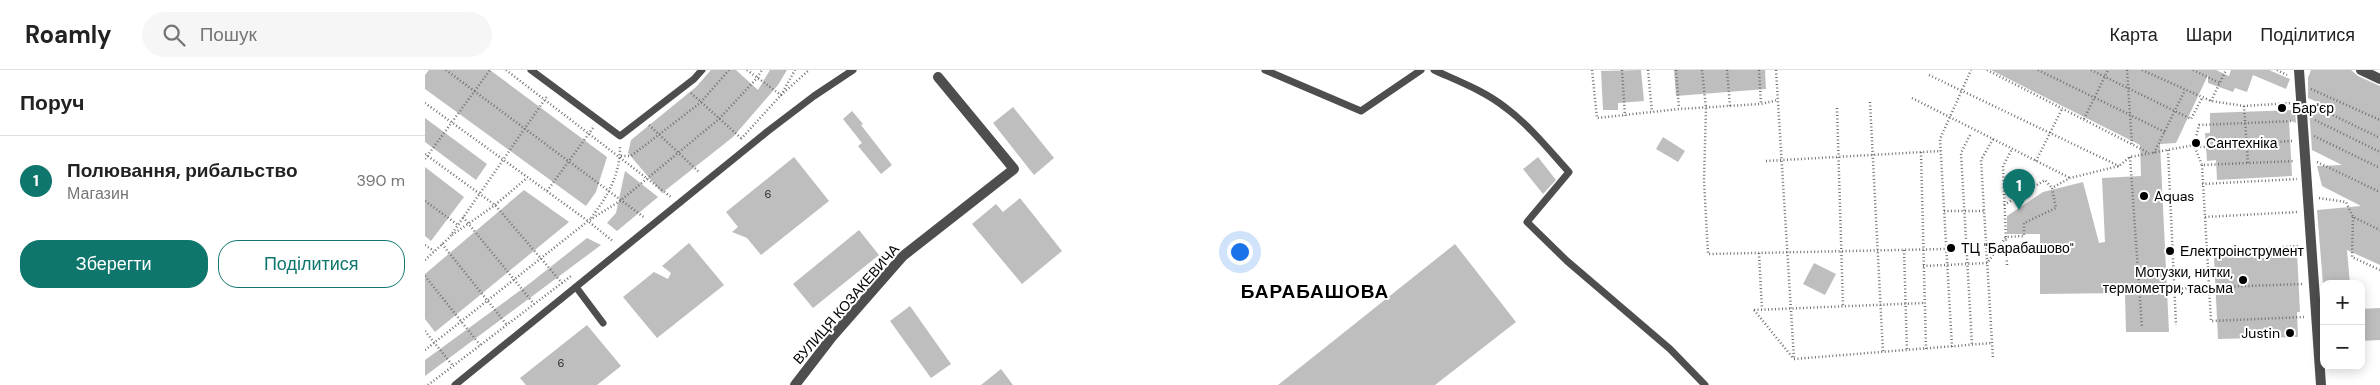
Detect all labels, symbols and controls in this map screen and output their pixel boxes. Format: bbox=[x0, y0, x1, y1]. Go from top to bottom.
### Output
search box bbox=[142, 12, 492, 57]
text: Roamly bbox=[25, 19, 112, 50]
icon: search bbox=[160, 21, 188, 49]
text: Пошук bbox=[200, 22, 257, 47]
text: Карта bbox=[2110, 23, 2158, 47]
text: Шари bbox=[2186, 23, 2232, 47]
text: Поділитися bbox=[2260, 23, 2355, 47]
text: Поруч bbox=[20, 89, 84, 117]
place label: Бар'єр bbox=[2292, 99, 2334, 117]
marker: Бар'єр bbox=[2276, 102, 2288, 114]
place label: Сантехніка bbox=[2206, 134, 2278, 152]
marker: Сантехніка bbox=[2190, 137, 2202, 149]
text: Полювання, рибальство bbox=[67, 158, 298, 183]
pin: 1 bbox=[2003, 169, 2035, 210]
text: 1 bbox=[33, 170, 39, 191]
text: 390 m bbox=[357, 170, 405, 191]
text: Магазин bbox=[67, 183, 129, 204]
house number: 6 bbox=[765, 187, 772, 201]
place label: Aquas bbox=[2154, 187, 2194, 205]
marker: Aquas bbox=[2138, 190, 2150, 202]
your location bbox=[1227, 239, 1253, 265]
place label: ТЦ "Барабашово" bbox=[1961, 239, 2074, 257]
button: Зберегти bbox=[20, 240, 208, 288]
button: Поділитися bbox=[218, 240, 405, 288]
street label: ВУЛИЦЯ КОЗАКЕВИЧА bbox=[789, 240, 903, 368]
marker: ТЦ "Барабашово" bbox=[1945, 242, 1957, 254]
place label: Електроінструмент bbox=[2180, 242, 2304, 260]
marker: Електроінструмент bbox=[2164, 245, 2176, 257]
place label: Мотузки, нитки, термометри, тасьма bbox=[2103, 263, 2233, 297]
marker: Мотузки, нитки, термометри, тасьма bbox=[2237, 274, 2249, 286]
district label: БАРАБАШОВА bbox=[1241, 279, 1389, 304]
map controls bbox=[2320, 280, 2365, 370]
button: + bbox=[2320, 280, 2365, 325]
place label: Justin bbox=[2241, 324, 2280, 342]
button: − bbox=[2320, 325, 2365, 370]
marker: Justin bbox=[2284, 327, 2296, 339]
house number: 6 bbox=[558, 356, 565, 370]

